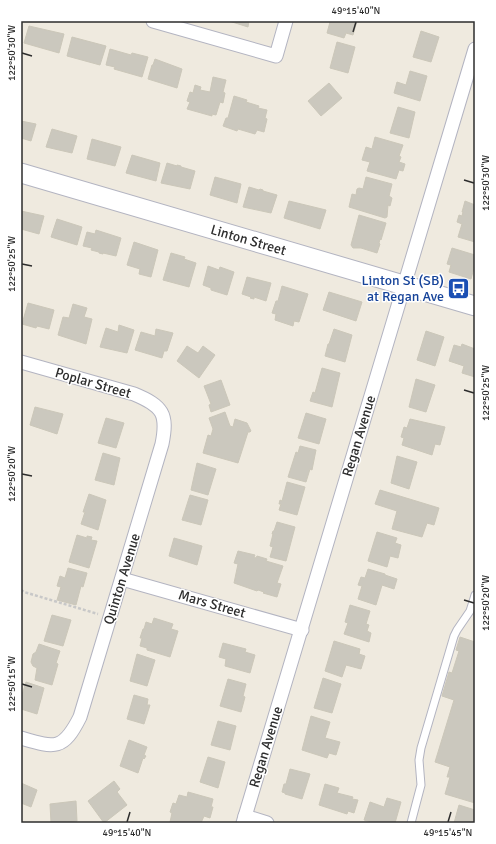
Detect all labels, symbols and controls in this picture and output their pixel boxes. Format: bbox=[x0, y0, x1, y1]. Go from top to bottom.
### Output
text: 49°15'40"N bbox=[332, 5, 380, 17]
text: 122°50'30"W bbox=[6, 25, 18, 81]
text: 122°50'30"W bbox=[480, 155, 492, 211]
street label: Linton Street bbox=[209, 221, 288, 259]
text: 122°50'25"W bbox=[6, 236, 18, 292]
place label: Linton St (SB) at Regan Ave bbox=[361, 272, 444, 305]
bus stop icon: Linton St (SB) at Regan Ave bbox=[446, 275, 472, 301]
street label: Poplar Street bbox=[53, 364, 133, 402]
text: 122°50'25"W bbox=[480, 365, 492, 421]
street label: Regan Avenue bbox=[339, 393, 379, 479]
text: 122°50'20"W bbox=[6, 446, 18, 502]
street label: Quinton Avenue bbox=[100, 531, 144, 627]
text: 122°50'20"W bbox=[480, 575, 492, 631]
street label: Mars Street bbox=[176, 586, 248, 622]
text: 122°50'15"W bbox=[6, 656, 18, 712]
street label: Regan Avenue bbox=[246, 704, 286, 790]
text: 49°15'40"N bbox=[103, 827, 151, 839]
text: 49°15'45"N bbox=[424, 827, 472, 839]

